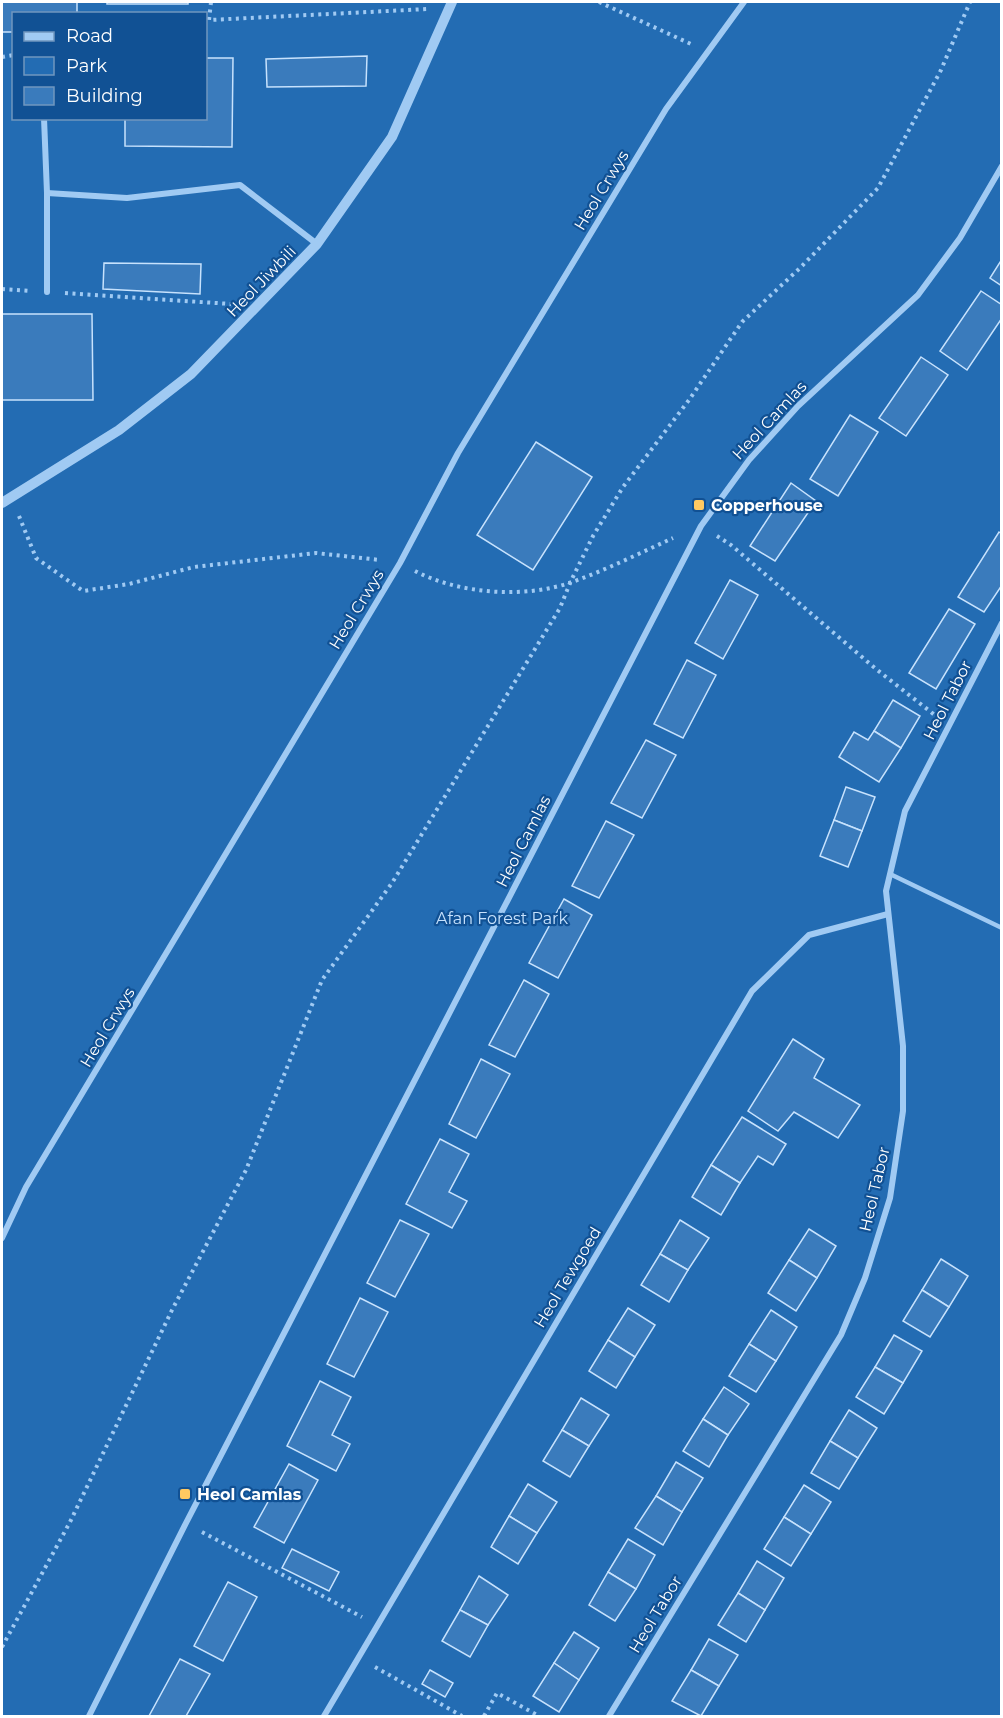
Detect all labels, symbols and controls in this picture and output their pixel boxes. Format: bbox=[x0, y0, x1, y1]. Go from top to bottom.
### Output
legend bbox=[12, 12, 207, 120]
text: Road bbox=[66, 25, 113, 47]
text: Park bbox=[66, 55, 107, 77]
text: Building bbox=[66, 85, 143, 107]
street label: Heol Crwys bbox=[570, 147, 633, 234]
street label: Heol Jiwbili bbox=[223, 242, 300, 321]
street label: Heol Camlas bbox=[728, 377, 811, 464]
place label: Copperhouse bbox=[711, 496, 823, 515]
marker: Copperhouse bbox=[692, 498, 706, 512]
street label: Heol Crwys bbox=[325, 566, 388, 653]
street label: Heol Tabor bbox=[919, 657, 976, 743]
street label: Heol Camlas bbox=[492, 792, 555, 890]
park label: Afan Forest Park bbox=[436, 909, 568, 928]
street label: Heol Crwys bbox=[76, 984, 139, 1071]
street label: Heol Tabor bbox=[855, 1145, 893, 1233]
street label: Heol Tewgoed bbox=[530, 1223, 605, 1331]
place label: Heol Camlas bbox=[197, 1485, 302, 1504]
marker: Heol Camlas bbox=[178, 1487, 192, 1501]
street label: Heol Tabor bbox=[625, 1572, 686, 1656]

